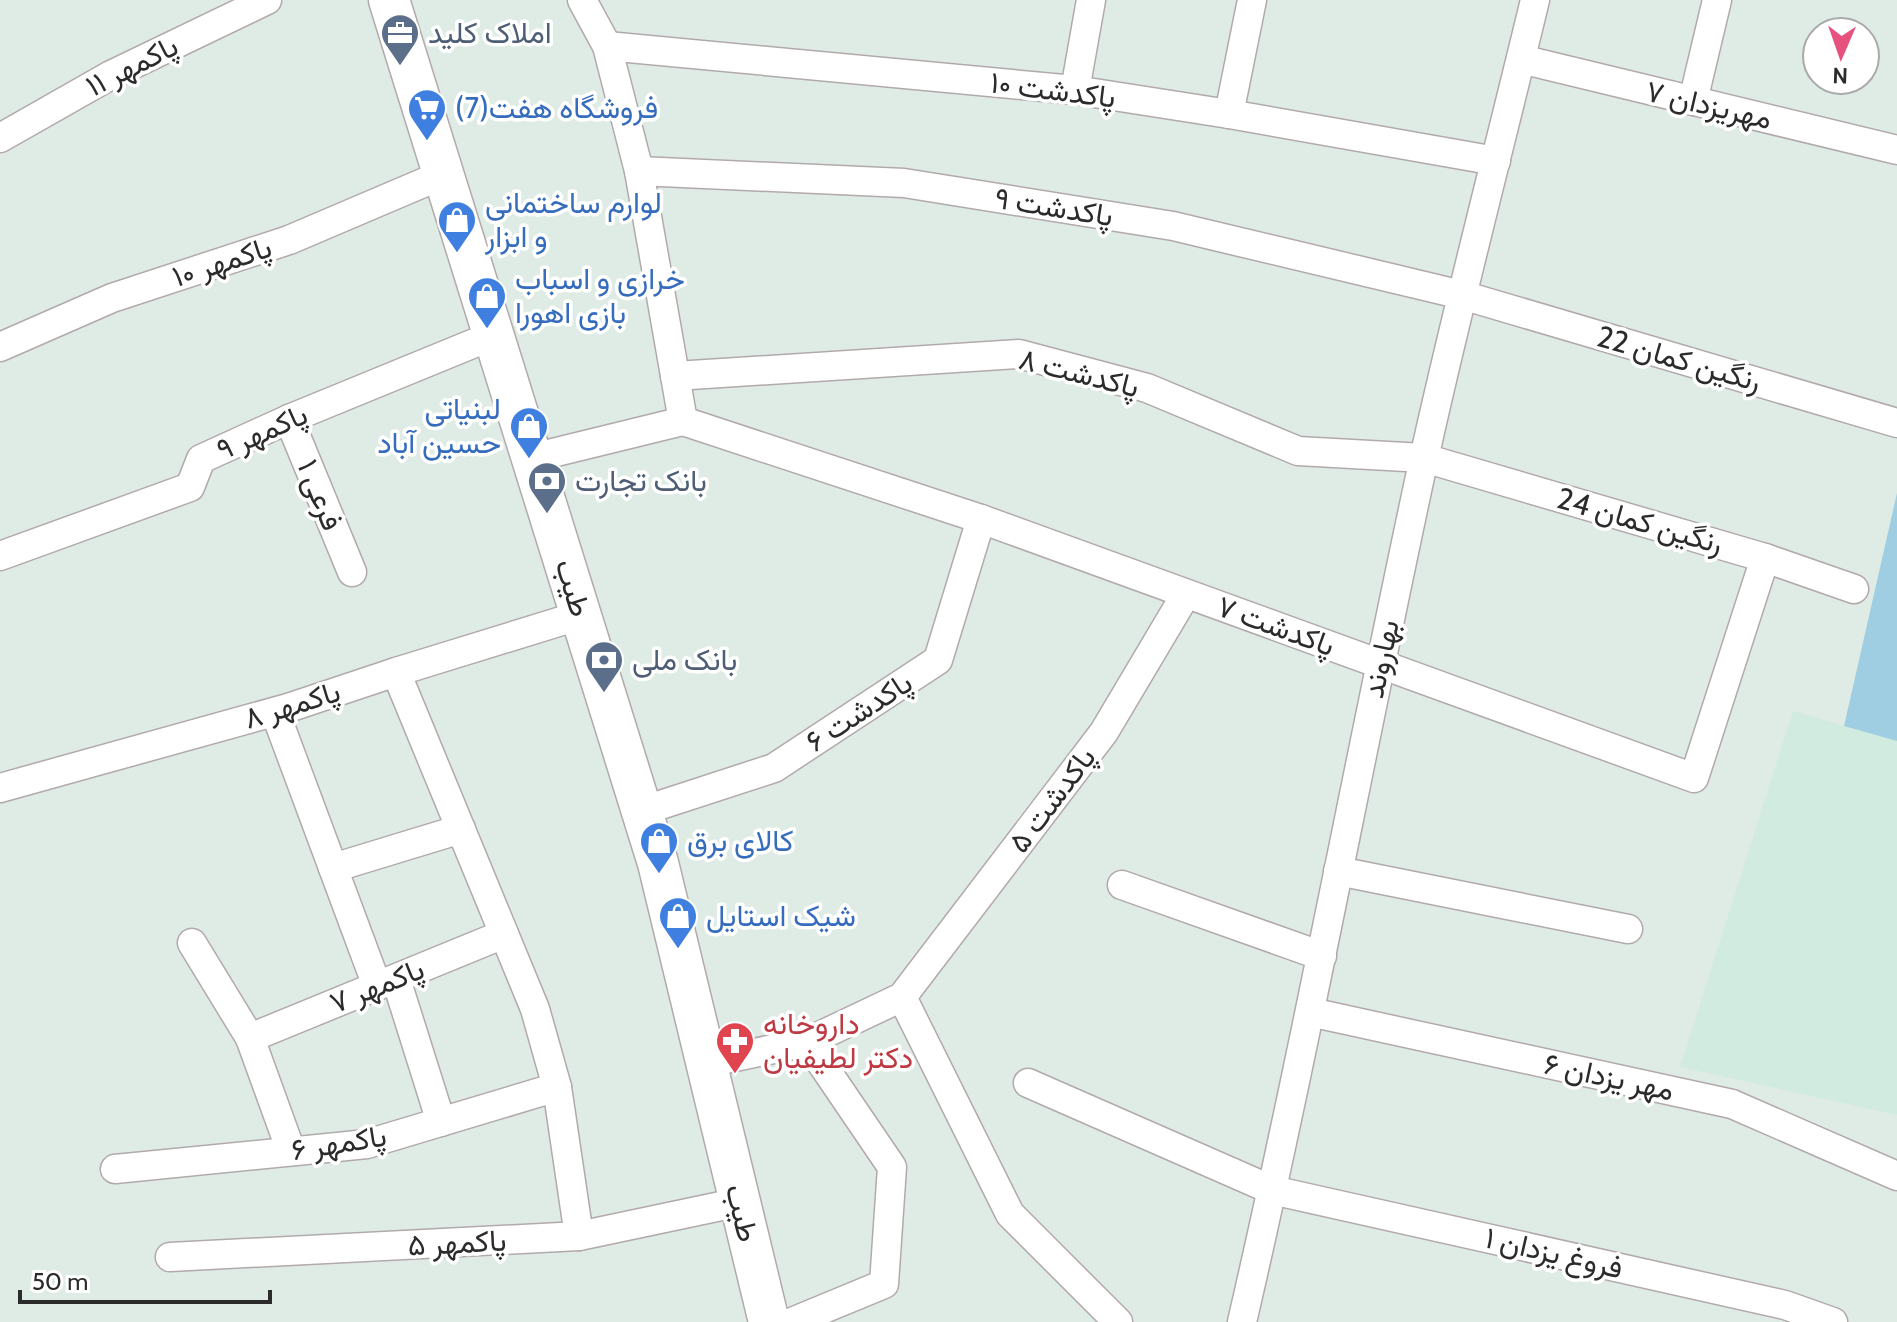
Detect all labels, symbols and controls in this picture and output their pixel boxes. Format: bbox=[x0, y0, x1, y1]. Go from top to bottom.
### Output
office icon: املاک کلید bbox=[379, 12, 421, 67]
place label: املاک کلید bbox=[428, 14, 552, 51]
north arrow bbox=[1801, 16, 1881, 96]
street label: پاکمهر ۱۱ bbox=[80, 27, 185, 106]
text: N bbox=[1832, 62, 1849, 89]
street label: پاکدشت ۱۰ bbox=[988, 63, 1118, 118]
street label: مهریزدان ۷ bbox=[1642, 72, 1776, 137]
supermarket icon: فروشگاه هفت(7) bbox=[406, 87, 448, 142]
place label: فروشگاه هفت(7) bbox=[455, 89, 658, 126]
street label: پاکدشت ۹ bbox=[992, 179, 1116, 236]
place label: لوارم ساختمانی و ابزار bbox=[484, 184, 662, 255]
shop icon: لوارم ساختمانی و ابزار bbox=[436, 199, 478, 254]
street label: پاکمهر ۱۰ bbox=[167, 228, 277, 297]
place label: خرازی و اسباب بازی اهورا bbox=[515, 260, 685, 331]
shop icon: خرازی و اسباب بازی اهورا bbox=[466, 275, 508, 330]
street label: رنگین کمان 22 bbox=[1593, 317, 1766, 400]
street label: پاکدشت ۸ bbox=[1015, 340, 1143, 407]
place label: لبنیاتی حسین آباد bbox=[377, 390, 501, 461]
street label: پاکمهر ۹ bbox=[211, 395, 314, 470]
shop icon: لبنیاتی حسین آباد bbox=[508, 405, 550, 460]
street label: فرعی ۱ bbox=[290, 454, 351, 536]
bank icon: بانک تجارت bbox=[526, 460, 568, 515]
place label: بانک تجارت bbox=[575, 462, 707, 499]
street label: رنگین کمان 24 bbox=[1553, 479, 1727, 562]
street label: طیب bbox=[547, 555, 600, 621]
street label: پاکدشت ۷ bbox=[1212, 587, 1340, 666]
street label: بهاروند bbox=[1354, 616, 1407, 702]
bank icon: بانک ملی bbox=[583, 639, 625, 694]
place label: بانک ملی bbox=[632, 641, 737, 678]
street label: پاکدشت ۶ bbox=[799, 664, 920, 761]
street label: پاکمهر ۸ bbox=[239, 672, 345, 739]
street label: پاکدشت ۵ bbox=[1000, 740, 1105, 861]
shop icon: کالای برق bbox=[638, 820, 680, 875]
place label: کالای برق bbox=[687, 822, 793, 859]
shop icon: شیک استایل bbox=[657, 895, 699, 950]
place label: شیک استایل bbox=[706, 897, 856, 934]
street label: پاکمهر ۷ bbox=[324, 950, 430, 1023]
place label: داروخانه دکتر لطیفیان bbox=[763, 1005, 913, 1076]
pharmacy icon: داروخانه دکتر لطیفیان bbox=[714, 1020, 756, 1075]
street label: مهر یزدان ۶ bbox=[1541, 1045, 1677, 1108]
street label: پاکمهر ۶ bbox=[289, 1117, 389, 1170]
street label: طیب bbox=[717, 1180, 767, 1246]
street label: فروغ یزدان ۱ bbox=[1481, 1219, 1627, 1288]
street label: پاکمهر ۵ bbox=[407, 1221, 507, 1266]
scale bar bbox=[20, 1254, 270, 1304]
text: 50 m bbox=[32, 1267, 88, 1296]

